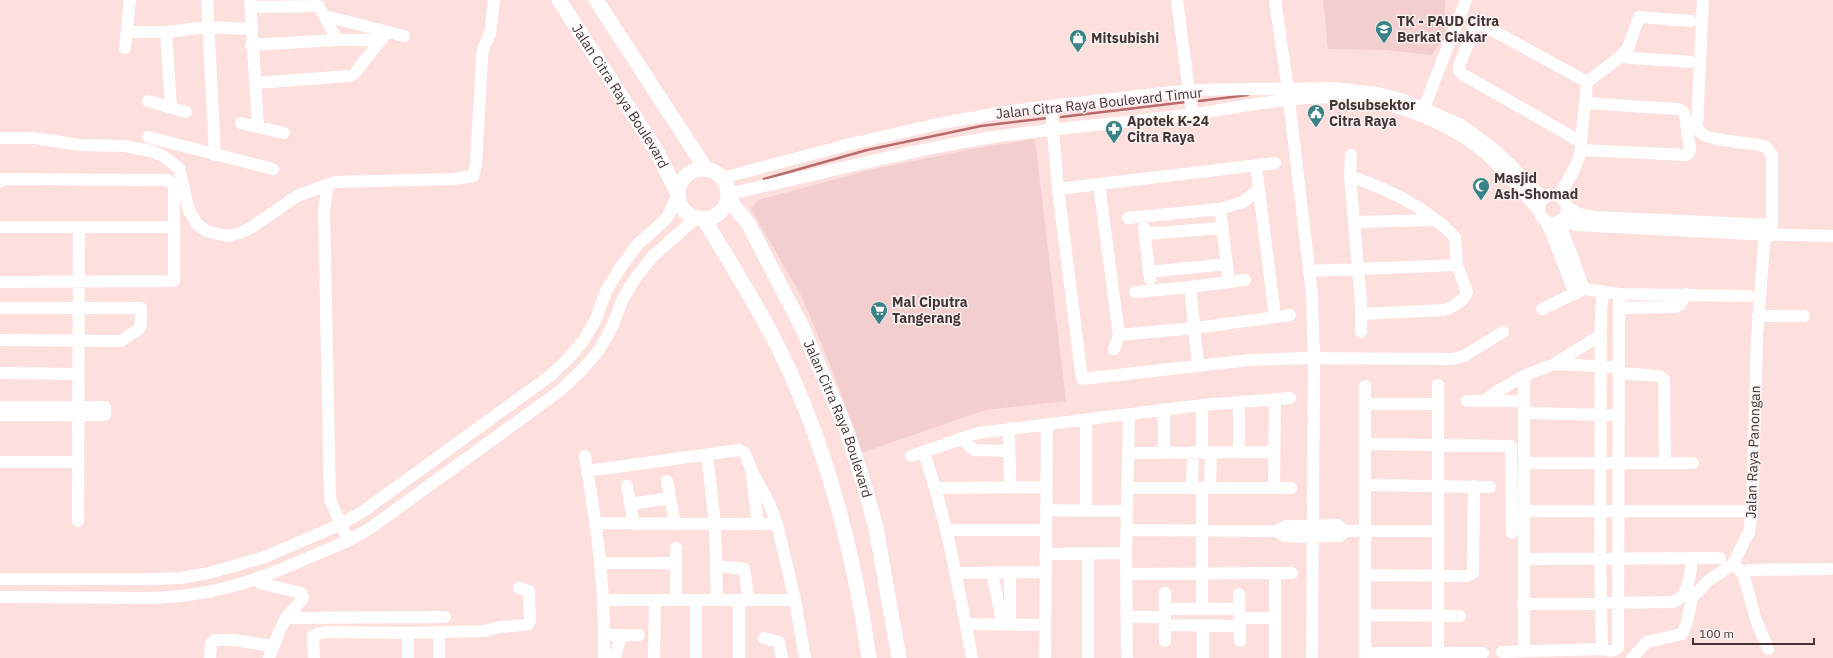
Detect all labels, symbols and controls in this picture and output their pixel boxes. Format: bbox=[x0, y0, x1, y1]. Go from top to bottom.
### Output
place label: TK - PAUD Citra Berkat Ciakar bbox=[1397, 12, 1499, 46]
school or university icon: TK - PAUD Citra Berkat Ciakar bbox=[1374, 19, 1394, 44]
street label: Jalan Citra Raya Boulevard bbox=[568, 20, 673, 171]
shop icon: Mitsubishi bbox=[1068, 28, 1088, 53]
place label: Mitsubishi bbox=[1091, 29, 1159, 47]
street label: Jalan Citra Raya Boulevard Timur bbox=[995, 83, 1203, 123]
place label: Polsubsektor Citra Raya bbox=[1329, 96, 1416, 130]
public building icon: Polsubsektor Citra Raya bbox=[1306, 103, 1326, 128]
place label: Apotek K-24 Citra Raya bbox=[1127, 112, 1209, 146]
pharmacy icon: Apotek K-24 Citra Raya bbox=[1104, 119, 1124, 144]
place label: Masjid Ash-Shomad bbox=[1494, 169, 1578, 203]
mosque icon: Masjid Ash-Shomad bbox=[1471, 176, 1491, 201]
place label: Mal Ciputra Tangerang bbox=[892, 293, 968, 327]
supermarket icon: Mal Ciputra Tangerang bbox=[869, 300, 889, 325]
street label: Jalan Citra Raya Boulevard bbox=[800, 337, 876, 500]
street label: Jalan Raya Panongan bbox=[1742, 385, 1764, 519]
scale bar bbox=[1693, 620, 1814, 646]
text: 100 m bbox=[1699, 626, 1734, 641]

